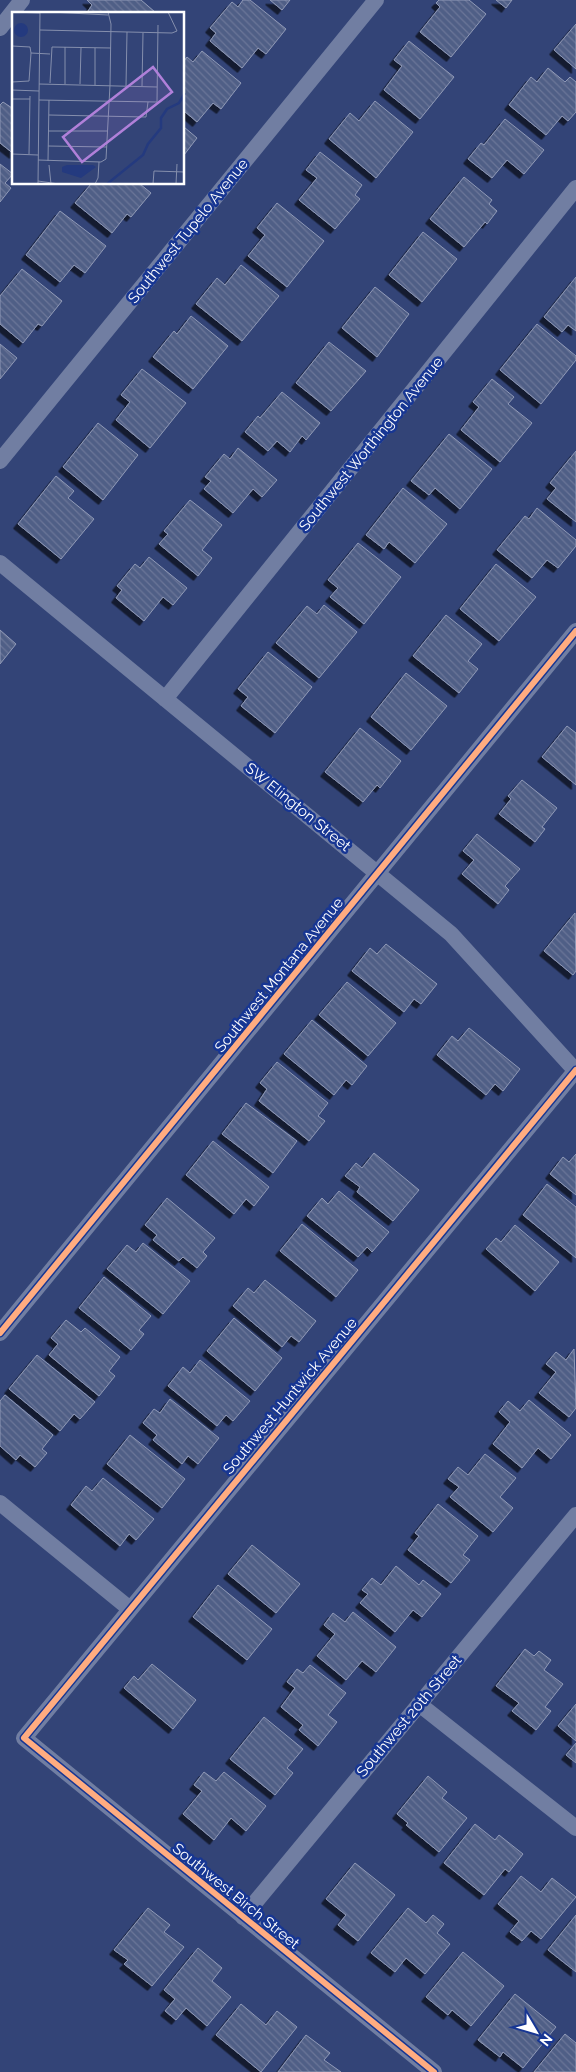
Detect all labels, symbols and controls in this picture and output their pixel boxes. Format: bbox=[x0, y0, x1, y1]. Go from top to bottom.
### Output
inset map bbox=[12, 12, 185, 185]
street label: Southwest Tupelo Avenue bbox=[124, 155, 252, 307]
street label: Southwest Worthington Avenue bbox=[295, 353, 447, 535]
street label: SW Elington Street bbox=[242, 759, 354, 855]
street label: Southwest Montana Avenue bbox=[211, 894, 347, 1056]
street label: Southwest Huntwick Avenue bbox=[219, 1314, 361, 1478]
street label: Southwest 20th Street bbox=[353, 1651, 465, 1781]
street label: Southwest Birch Street bbox=[169, 1839, 303, 1953]
north arrow bbox=[511, 2007, 561, 2057]
text: N bbox=[537, 2031, 556, 2049]

